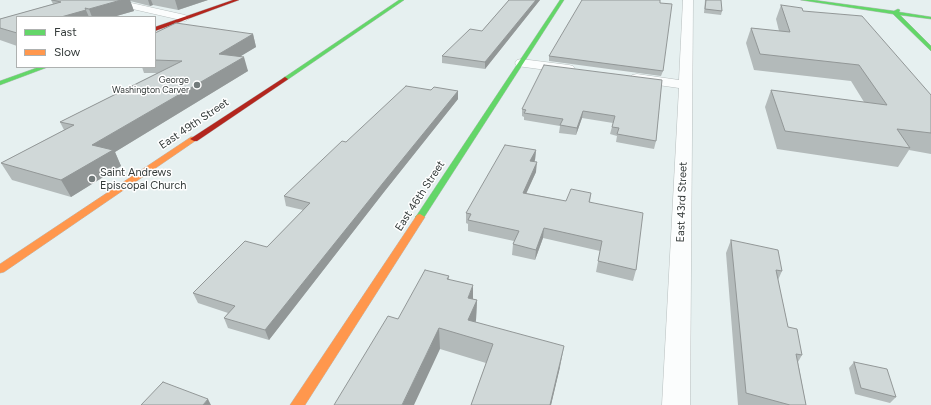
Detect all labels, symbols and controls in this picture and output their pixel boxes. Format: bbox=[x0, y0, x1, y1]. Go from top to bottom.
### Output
legend bbox=[16, 16, 156, 68]
text: Fast bbox=[54, 25, 77, 39]
text: Slow bbox=[54, 45, 80, 59]
place label: George Washington Carver bbox=[112, 75, 189, 96]
marker: George Washington Carver bbox=[192, 80, 202, 90]
street label: East 49th Street bbox=[157, 96, 231, 152]
street label: East 46th Street bbox=[392, 158, 448, 234]
street label: East 43rd Street bbox=[674, 161, 690, 243]
place label: Saint Andrews Episcopal Church bbox=[100, 166, 186, 192]
marker: Saint Andrews Episcopal Church bbox=[87, 174, 97, 184]

